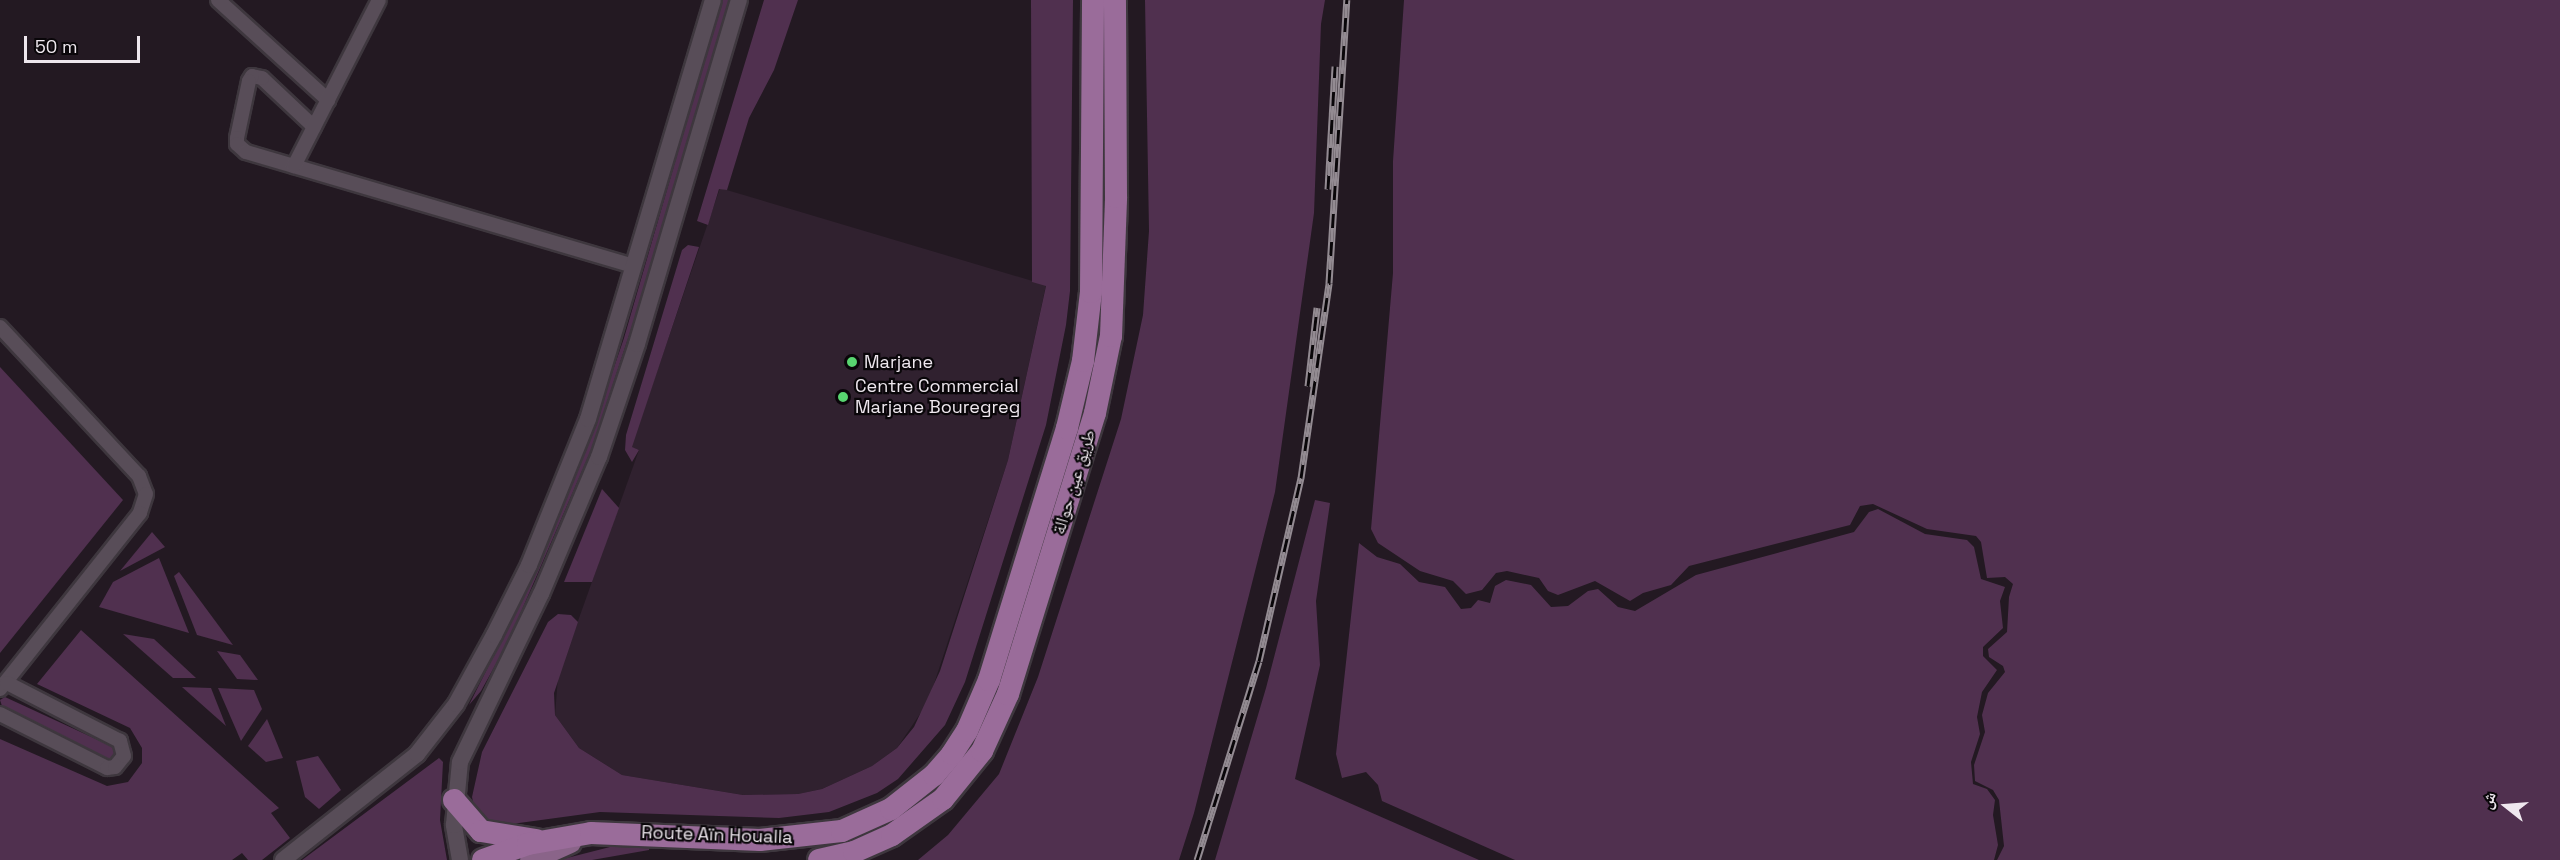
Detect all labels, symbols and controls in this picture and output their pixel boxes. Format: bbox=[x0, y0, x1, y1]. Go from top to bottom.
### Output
scale bar bbox=[27, 24, 142, 62]
text: 50 m bbox=[35, 35, 77, 58]
place label: Marjane bbox=[864, 351, 933, 373]
marker: Marjane bbox=[845, 355, 859, 369]
place label: Centre Commercial Marjane Bouregreg bbox=[855, 376, 1020, 418]
marker: Centre Commercial Marjane Bouregreg bbox=[836, 390, 850, 404]
street label: طريق عين حوالة bbox=[1048, 427, 1100, 537]
north arrow bbox=[2476, 776, 2536, 836]
text: ش bbox=[2476, 789, 2501, 812]
street label: Route Aïn Houalla bbox=[641, 822, 793, 848]

